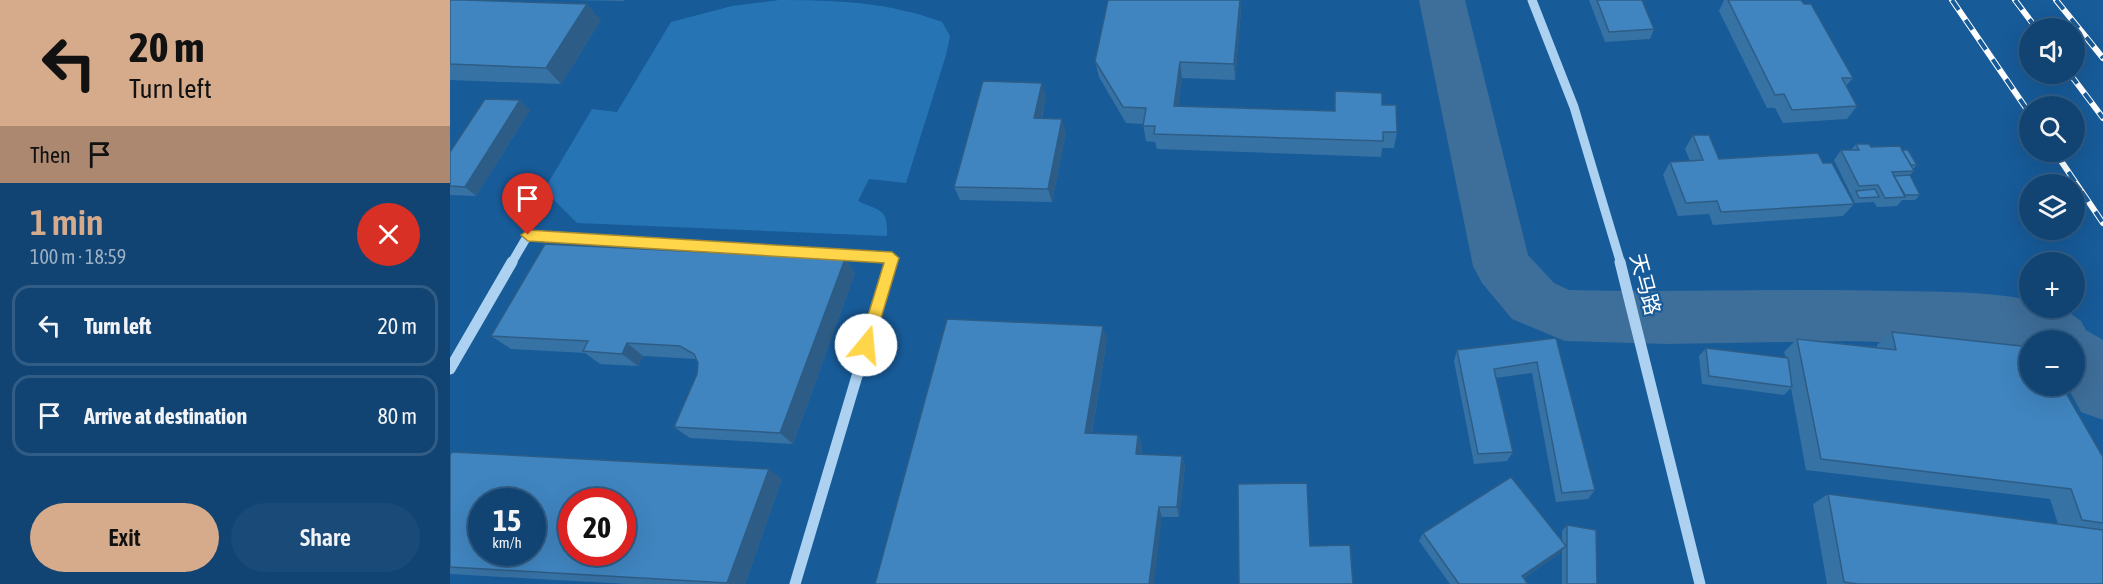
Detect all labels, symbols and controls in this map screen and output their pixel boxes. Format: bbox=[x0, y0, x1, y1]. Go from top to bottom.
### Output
map controls bbox=[2019, 18, 2085, 396]
button: sound bbox=[2019, 18, 2085, 84]
text: 20 m bbox=[129, 23, 204, 71]
icon: left bbox=[30, 24, 108, 102]
text: Turn left bbox=[129, 73, 212, 104]
button: search bbox=[2019, 96, 2085, 162]
icon: arrive bbox=[83, 138, 116, 171]
text: Then bbox=[30, 142, 71, 168]
pin bbox=[502, 173, 553, 235]
button: layers bbox=[2019, 174, 2085, 240]
icon: arrive bbox=[511, 182, 544, 215]
text: 1 min bbox=[30, 201, 104, 243]
button: close bbox=[357, 203, 420, 266]
text: 100 m · 18:59 bbox=[30, 245, 126, 268]
street label: 天马路 bbox=[1626, 250, 1666, 318]
button: + bbox=[2019, 252, 2085, 318]
icon: left bbox=[33, 309, 66, 342]
text: Turn left bbox=[84, 313, 151, 339]
text: 20 m bbox=[377, 313, 417, 339]
position arrow bbox=[834, 313, 898, 377]
button: − bbox=[2019, 330, 2085, 396]
icon: arrive bbox=[33, 399, 66, 432]
text: Arrive at destination bbox=[84, 403, 247, 429]
text: 80 m bbox=[377, 403, 417, 429]
speed limit sign: 20 bbox=[558, 488, 636, 566]
button: Exit bbox=[30, 503, 219, 572]
button: Share bbox=[231, 503, 420, 572]
text: 15 bbox=[493, 503, 521, 537]
text: km/h bbox=[492, 534, 522, 551]

